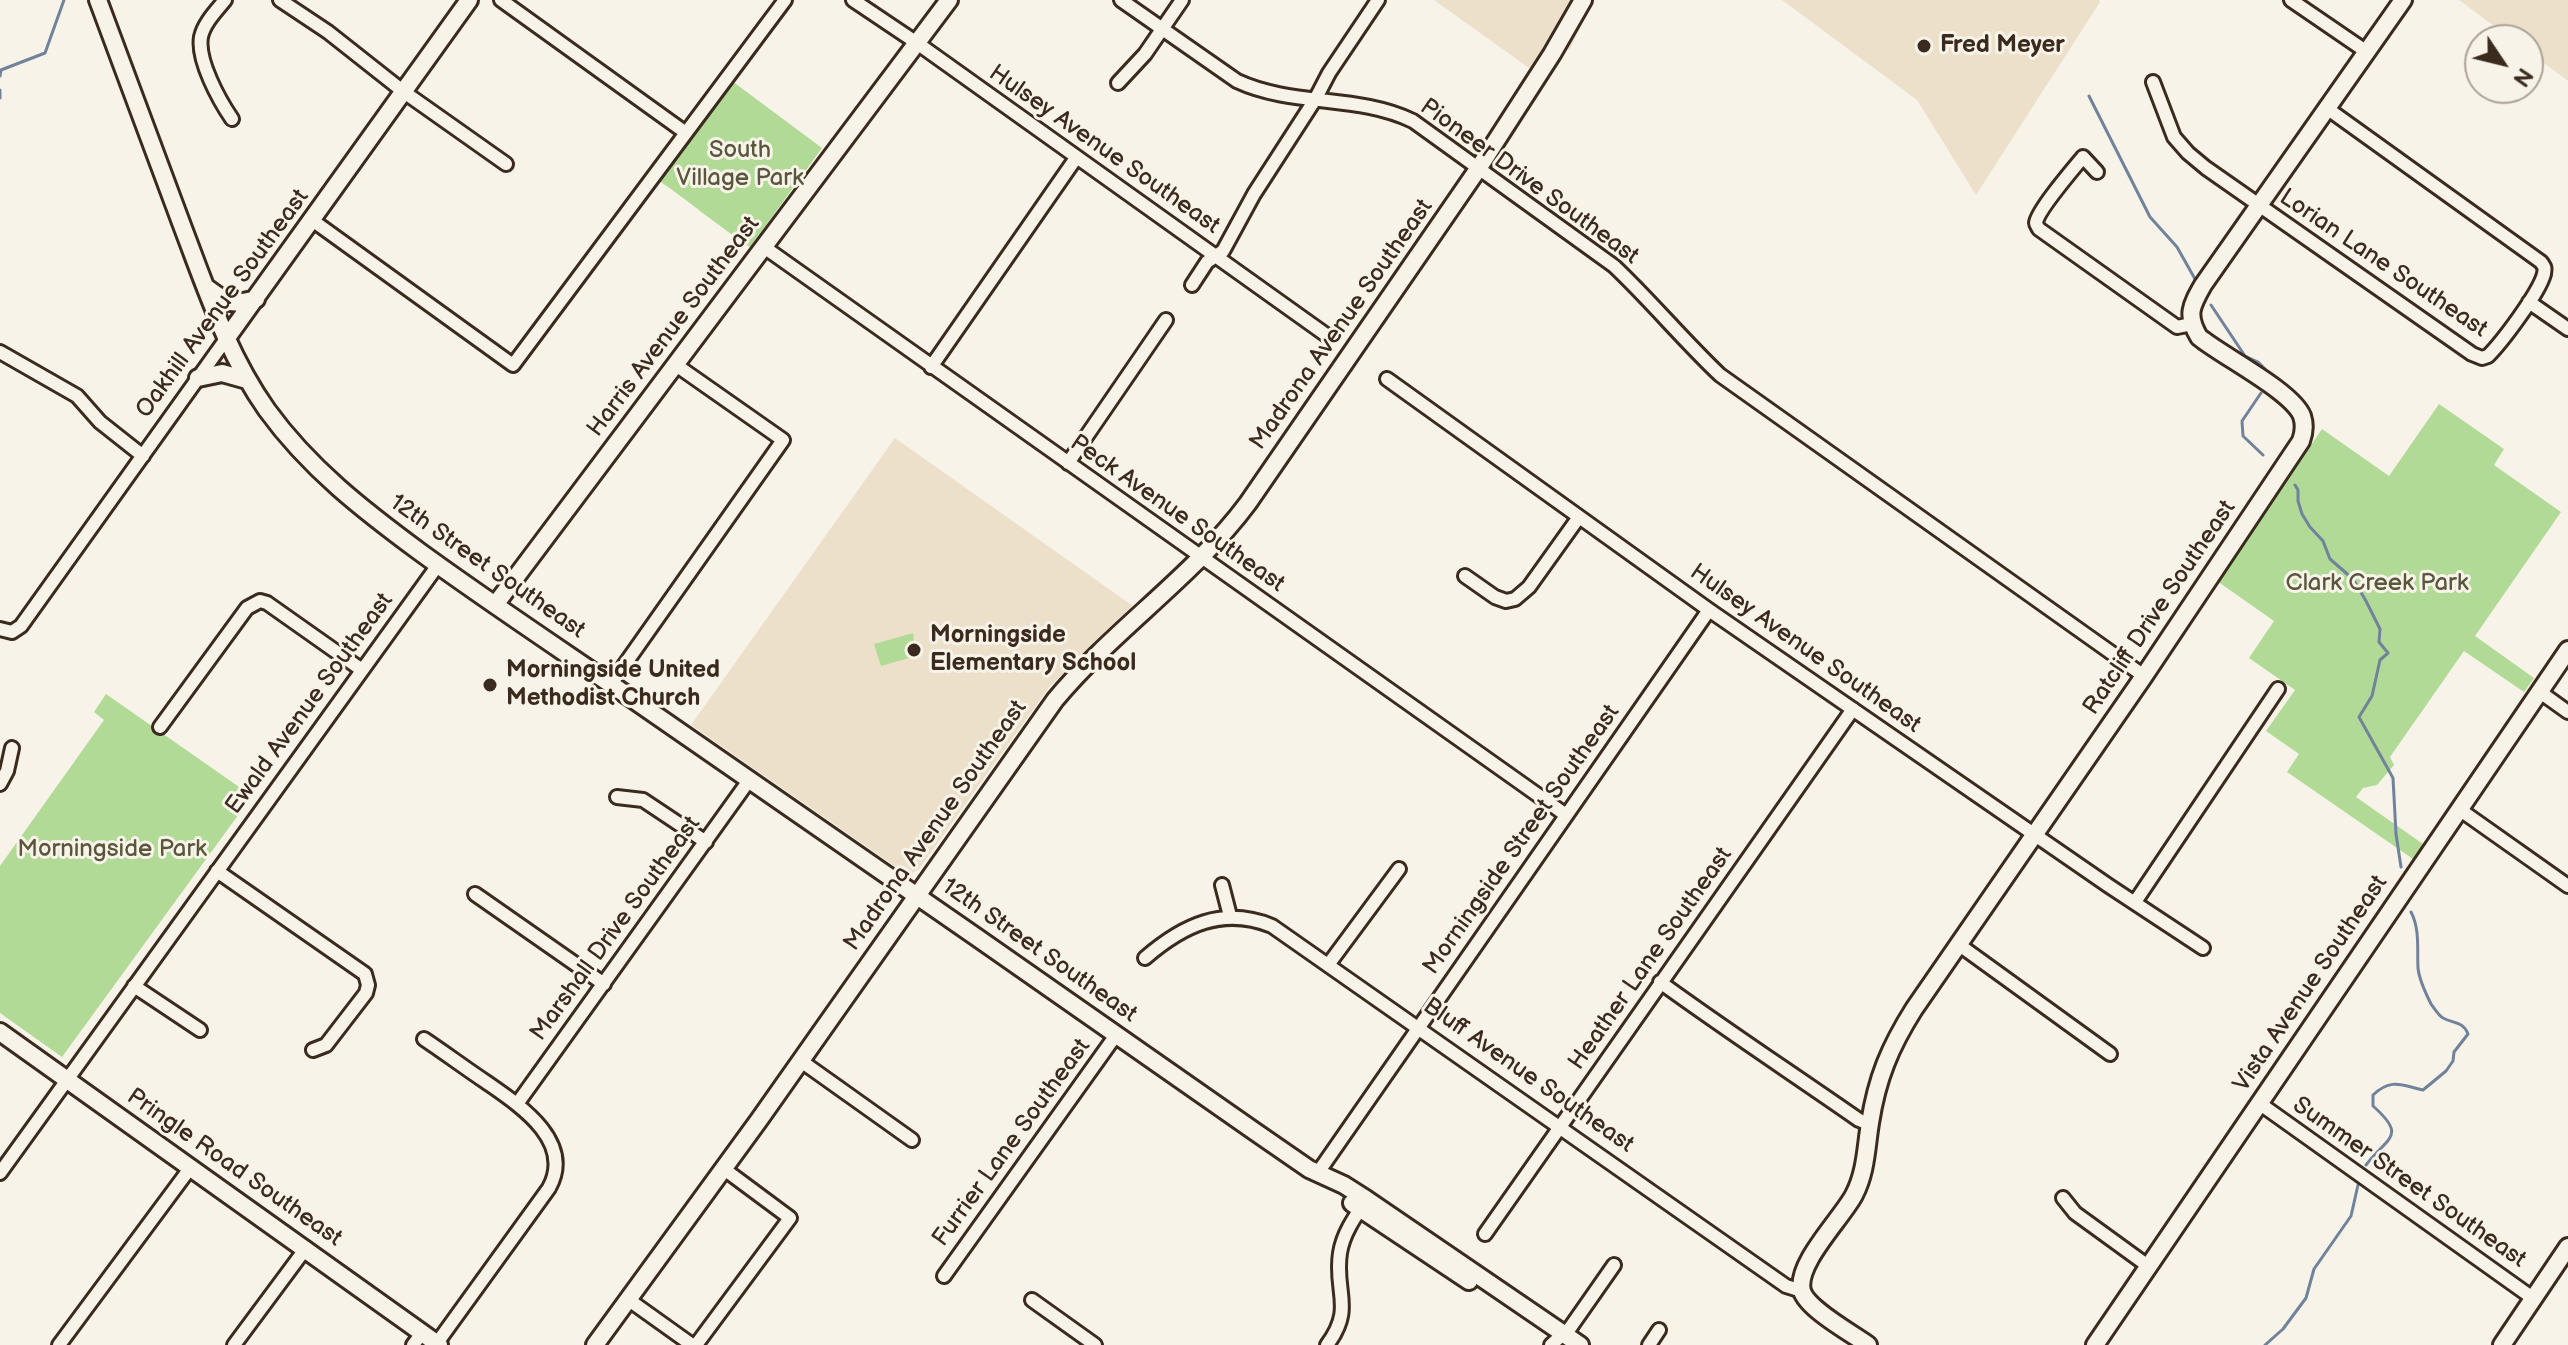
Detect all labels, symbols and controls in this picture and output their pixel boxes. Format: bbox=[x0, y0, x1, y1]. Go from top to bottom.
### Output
north arrow bbox=[2464, 24, 2544, 104]
place label: Fred Meyer bbox=[1940, 32, 2065, 60]
marker: Fred Meyer bbox=[1915, 37, 1933, 55]
street label: Hulsey Avenue Southeast bbox=[983, 59, 1225, 241]
text: N bbox=[2507, 62, 2538, 91]
street label: Pioneer Drive Southeast bbox=[1414, 93, 1644, 271]
park label: South Village Park bbox=[676, 137, 804, 193]
street label: Oakhill Avenue Southeast bbox=[130, 184, 316, 424]
street label: Lorian Lane Southeast bbox=[2274, 184, 2492, 344]
street label: Madrona Avenue Southeast bbox=[1244, 194, 1440, 456]
street label: Harris Avenue Southeast bbox=[582, 211, 766, 443]
street label: Peck Avenue Southeast bbox=[1064, 429, 1290, 599]
street label: 12th Street Southeast bbox=[384, 489, 590, 645]
street label: Ratcliff Drive Southeast bbox=[2077, 495, 2243, 721]
street label: Hulsey Avenue Southeast bbox=[1684, 558, 1926, 740]
park label: Clark Creek Park bbox=[2286, 570, 2468, 598]
street label: Ewald Avenue Southeast bbox=[220, 588, 400, 820]
place label: Morningside Elementary School bbox=[930, 622, 1136, 678]
marker: Morningside Elementary School bbox=[905, 641, 923, 659]
place label: Morningside United Methodist Church bbox=[506, 657, 720, 713]
marker: Morningside United Methodist Church bbox=[481, 676, 499, 694]
street label: Madrona Avenue Southeast bbox=[838, 695, 1034, 957]
street label: Morningside Street Southeast bbox=[1418, 699, 1626, 981]
street label: Marshall Drive Southeast bbox=[525, 811, 707, 1047]
park label: Morningside Park bbox=[17, 836, 207, 864]
street label: Heather Lane Southeast bbox=[1563, 842, 1739, 1076]
street label: Vista Avenue Southeast bbox=[2228, 870, 2394, 1098]
street label: 12th Street Southeast bbox=[936, 873, 1142, 1029]
street label: Bluff Avenue Southeast bbox=[1417, 992, 1639, 1160]
street label: Furrier Lane Southeast bbox=[927, 1034, 1097, 1252]
street label: Pringle Road Southeast bbox=[121, 1083, 347, 1253]
street label: Summer Street Southeast bbox=[2287, 1091, 2531, 1275]

